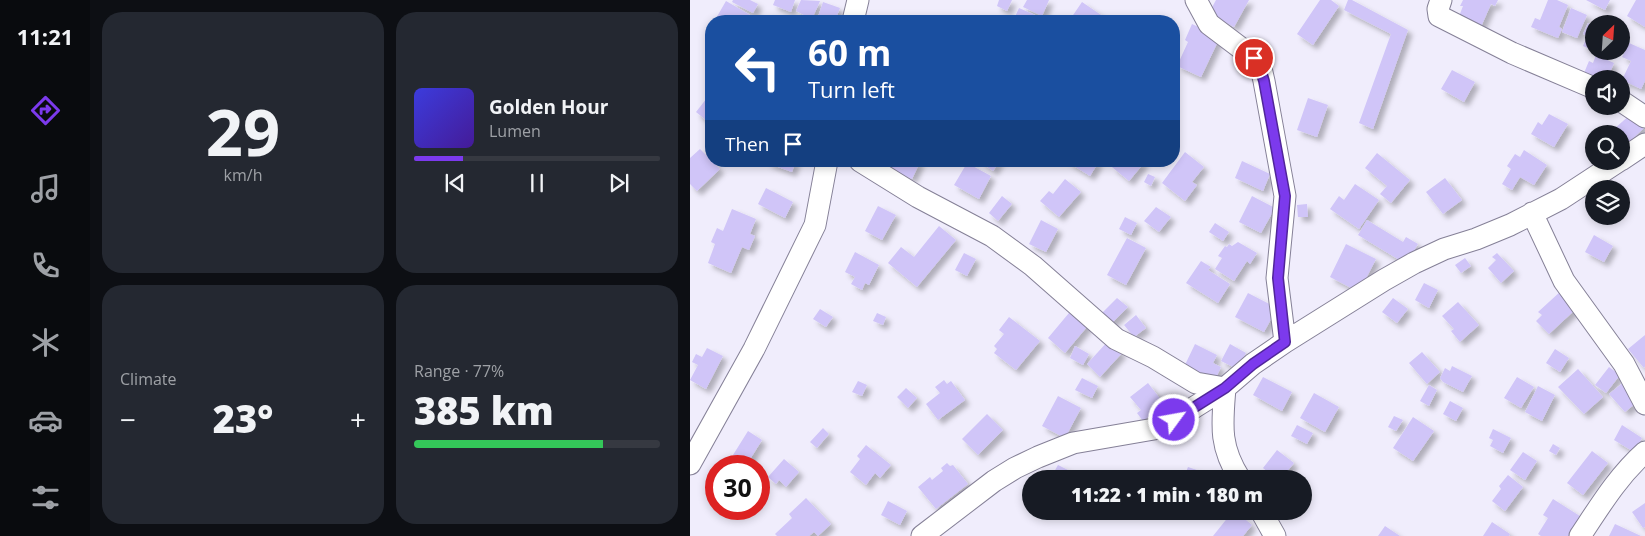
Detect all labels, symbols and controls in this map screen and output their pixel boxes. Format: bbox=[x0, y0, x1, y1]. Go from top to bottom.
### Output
north arrow bbox=[1585, 15, 1630, 60]
map controls bbox=[1585, 15, 1630, 225]
text: 11:21 bbox=[17, 21, 73, 51]
text: 60 m bbox=[808, 29, 891, 76]
icon: left bbox=[725, 35, 790, 100]
pin bbox=[1233, 37, 1275, 79]
icon: arrive bbox=[1240, 44, 1268, 72]
button: sound bbox=[1585, 70, 1630, 115]
text: Turn left bbox=[808, 74, 895, 104]
text: 29 bbox=[206, 87, 280, 175]
icon: directions bbox=[28, 93, 63, 128]
text: Golden Hour bbox=[489, 94, 608, 120]
text: Lumen bbox=[489, 120, 541, 142]
button: search bbox=[1585, 125, 1630, 170]
icon: arrive bbox=[779, 130, 807, 158]
text: Then bbox=[725, 131, 769, 157]
text: km/h bbox=[224, 164, 262, 186]
icon: previous bbox=[441, 169, 469, 197]
icon: pause bbox=[523, 169, 551, 197]
icon: next bbox=[605, 169, 633, 197]
icon: music bbox=[28, 171, 63, 206]
button: layers bbox=[1585, 180, 1630, 225]
icon: phone bbox=[28, 248, 63, 283]
icon: climate bbox=[28, 325, 63, 360]
text: Range · 77% bbox=[414, 360, 504, 382]
text: Climate bbox=[120, 368, 177, 390]
text: 385 km bbox=[414, 384, 554, 436]
text: 23° bbox=[213, 392, 273, 444]
position arrow bbox=[1147, 393, 1199, 445]
text: − bbox=[120, 400, 136, 438]
text: + bbox=[350, 400, 366, 438]
icon: car bbox=[28, 403, 63, 438]
speed limit sign: 30 bbox=[705, 455, 770, 520]
icon: filters bbox=[28, 480, 63, 515]
text: 11:22 · 1 min · 180 m bbox=[1071, 482, 1263, 508]

